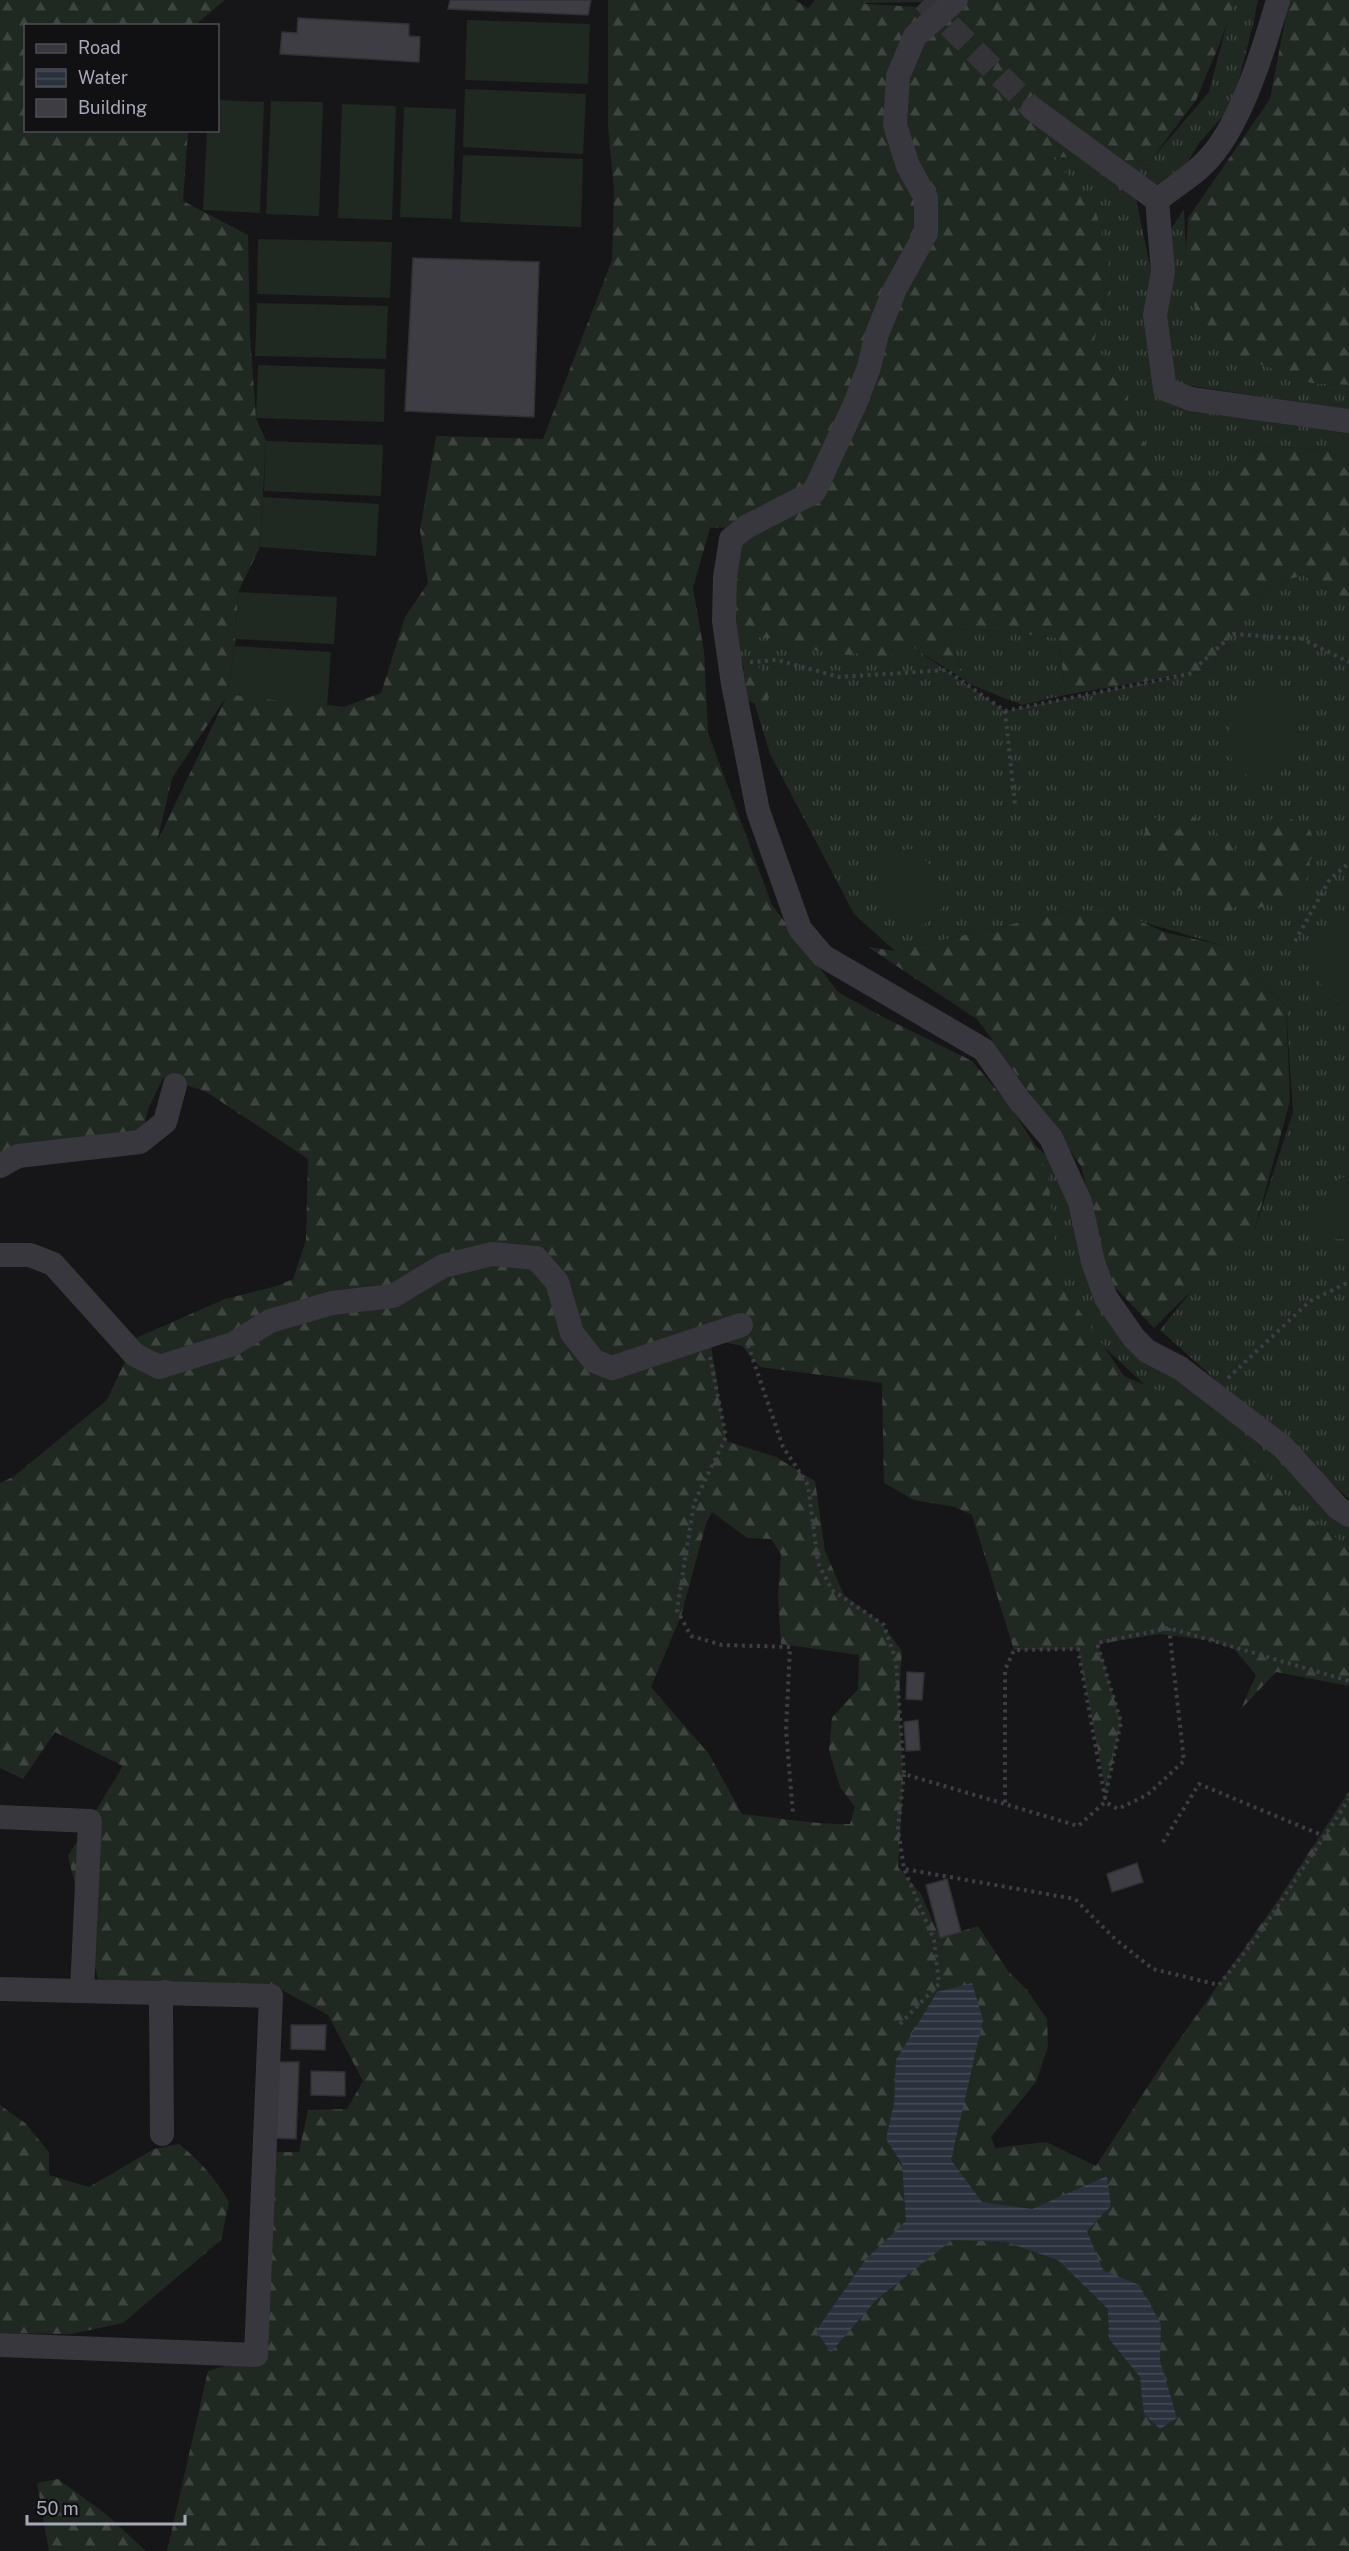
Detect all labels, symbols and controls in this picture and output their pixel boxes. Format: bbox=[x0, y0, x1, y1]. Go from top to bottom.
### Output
legend bbox=[24, 24, 219, 132]
text: Road bbox=[78, 37, 121, 58]
text: Water bbox=[78, 67, 128, 88]
text: Building bbox=[78, 97, 147, 118]
scale bar bbox=[27, 2488, 184, 2526]
text: 50 m bbox=[36, 2498, 79, 2519]

